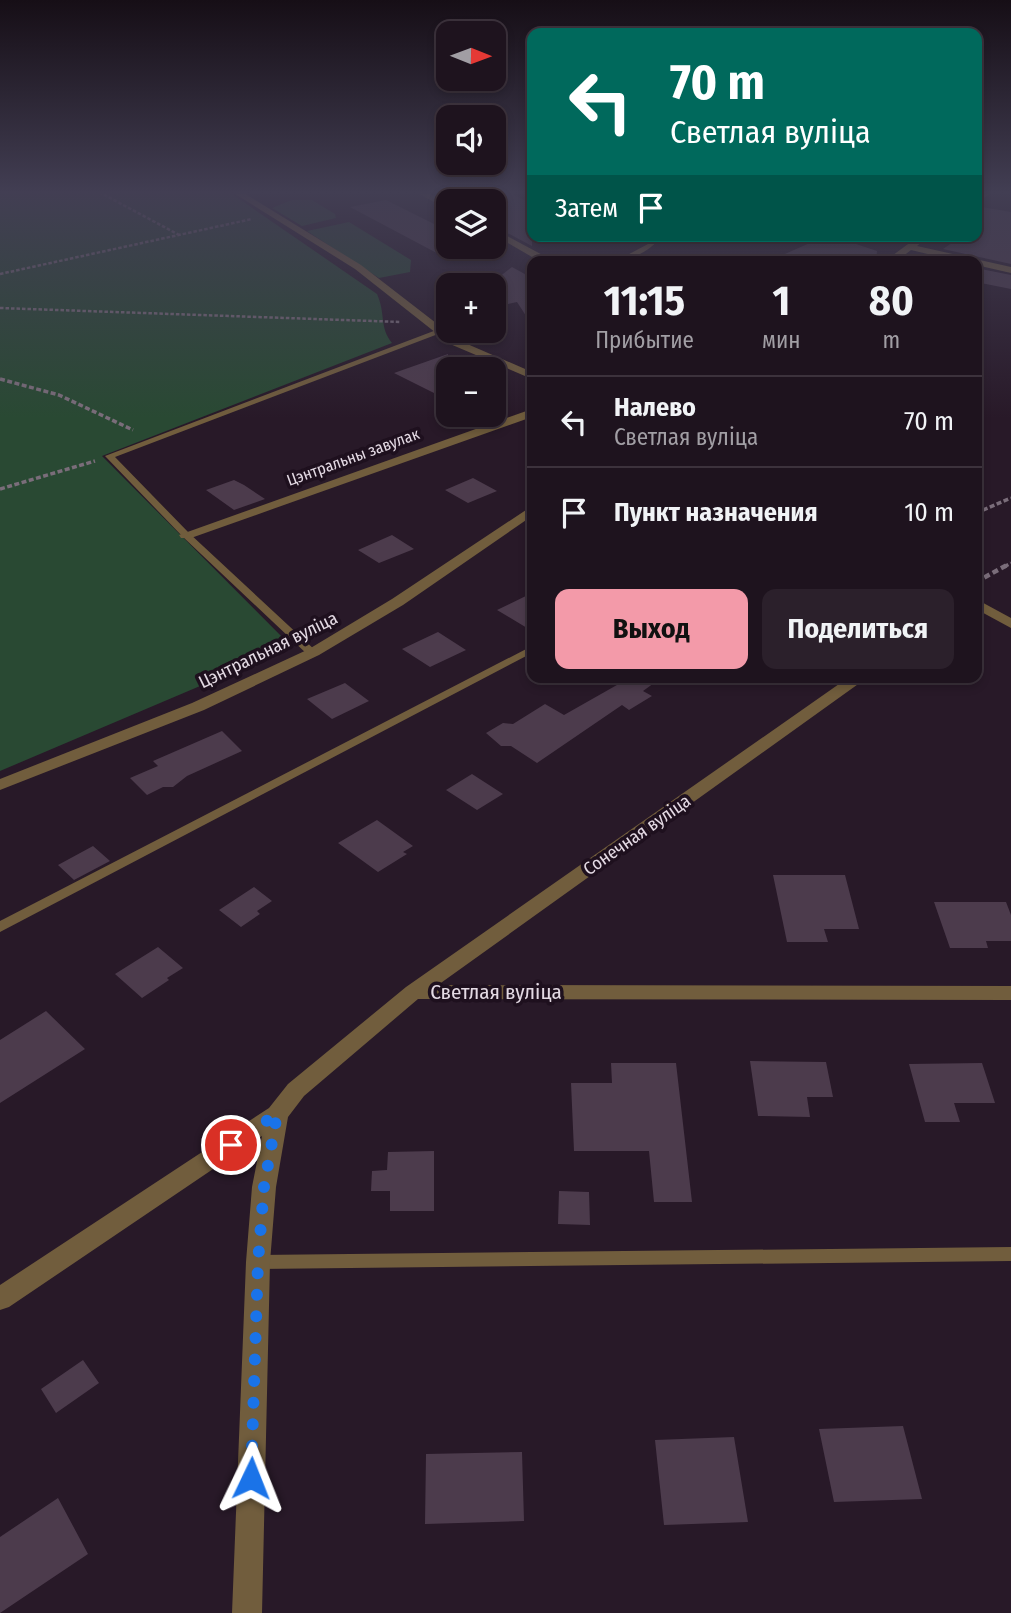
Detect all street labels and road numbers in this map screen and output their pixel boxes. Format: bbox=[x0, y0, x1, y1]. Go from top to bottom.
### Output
street label: Цэнтральны завулак bbox=[284, 424, 422, 490]
street label: Цэнтральная вуліца bbox=[195, 607, 341, 693]
street label: Сонечная вуліца bbox=[579, 790, 695, 880]
street label: Светлая вуліца bbox=[430, 979, 562, 1005]

